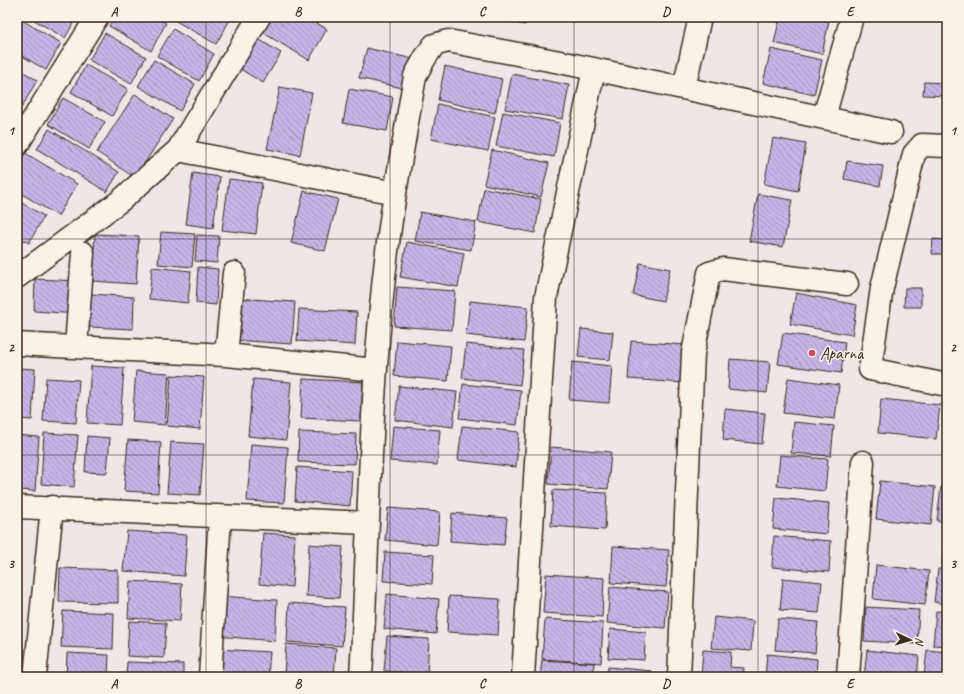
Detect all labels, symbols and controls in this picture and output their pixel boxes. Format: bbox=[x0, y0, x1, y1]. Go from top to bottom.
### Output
text: A bbox=[111, 4, 119, 20]
text: B bbox=[295, 4, 303, 20]
text: C bbox=[479, 4, 487, 20]
text: D bbox=[662, 4, 671, 20]
text: E bbox=[847, 4, 856, 20]
text: 1 bbox=[8, 123, 16, 139]
text: 1 bbox=[950, 123, 958, 139]
text: 2 bbox=[8, 340, 15, 356]
text: 2 bbox=[950, 340, 957, 356]
place label: Aparna bbox=[820, 343, 864, 364]
marker: Aparna bbox=[807, 348, 817, 358]
text: 3 bbox=[8, 556, 15, 572]
text: 3 bbox=[950, 556, 957, 572]
north arrow bbox=[890, 620, 930, 660]
text: N bbox=[913, 637, 927, 647]
text: A bbox=[111, 676, 119, 692]
text: B bbox=[295, 676, 303, 692]
text: C bbox=[479, 676, 487, 692]
text: D bbox=[662, 676, 671, 692]
text: E bbox=[847, 676, 856, 692]

